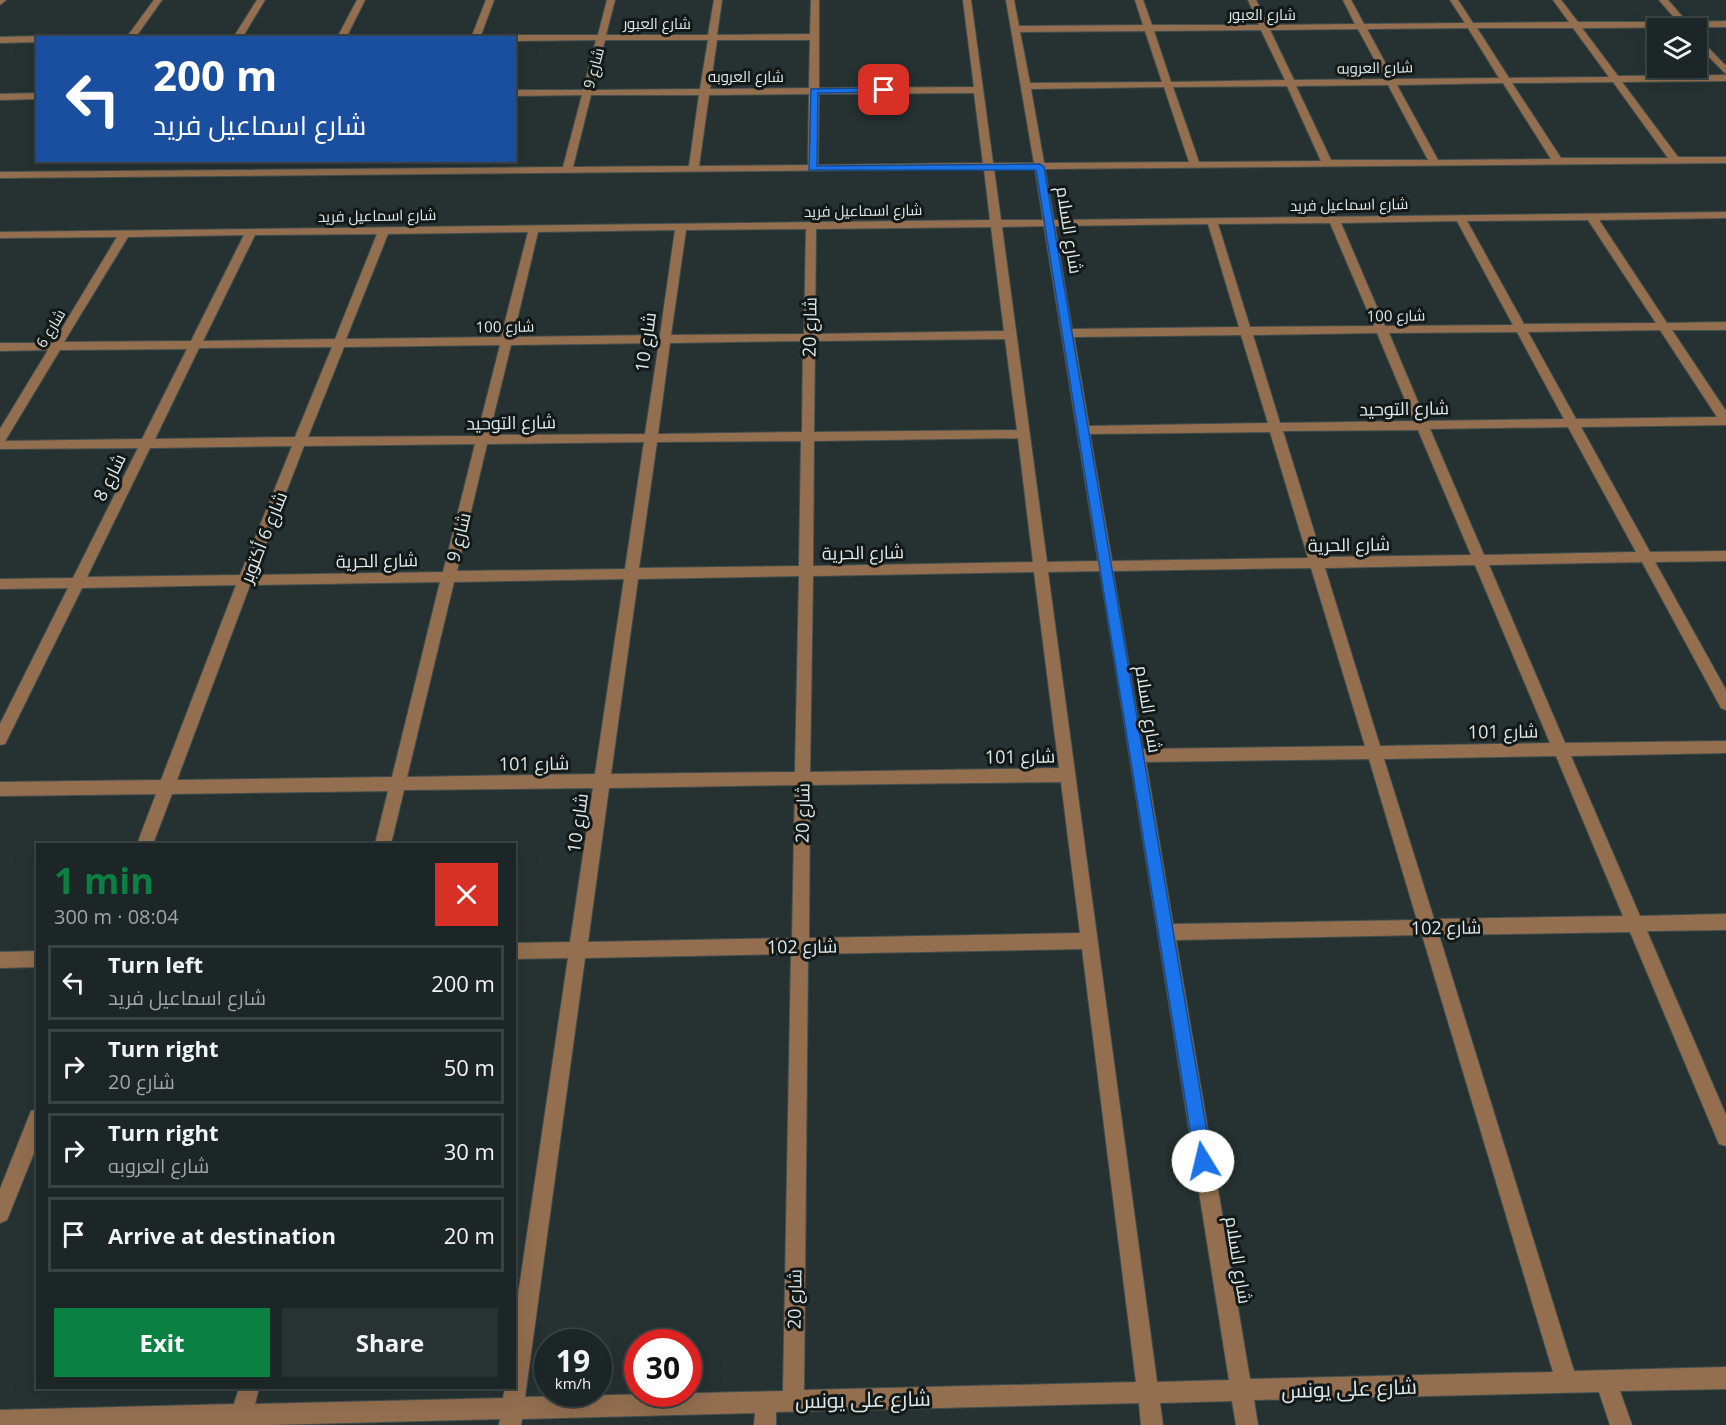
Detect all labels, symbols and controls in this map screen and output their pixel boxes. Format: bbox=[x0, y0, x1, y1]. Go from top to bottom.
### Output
street label: شارع العبور bbox=[1227, 4, 1296, 26]
street label: شارع العبور bbox=[622, 13, 691, 35]
map controls bbox=[1647, 18, 1707, 78]
button: layers bbox=[1647, 18, 1707, 78]
street label: شارع 9 bbox=[578, 45, 610, 91]
text: 200 m bbox=[153, 46, 277, 103]
street label: شارع العروبه bbox=[1337, 56, 1413, 80]
icon: left bbox=[54, 60, 132, 138]
pin bbox=[858, 64, 909, 115]
street label: شارع العروبه bbox=[708, 66, 784, 88]
icon: arrive bbox=[867, 73, 900, 106]
text: شارع اسماعيل فريد bbox=[153, 106, 366, 143]
street label: شارع السلام bbox=[1050, 185, 1089, 276]
street label: شارع اسماعيل فريد bbox=[1290, 193, 1408, 217]
street label: شارع اسماعيل فريد bbox=[804, 199, 922, 223]
street label: شارع اسماعيل فريد bbox=[318, 204, 436, 228]
street label: شارع 20 bbox=[796, 297, 823, 357]
street label: شارع 100 bbox=[1366, 304, 1426, 328]
street label: شارع 6 bbox=[31, 305, 71, 352]
street label: شارع 10 bbox=[629, 311, 662, 374]
street label: شارع 100 bbox=[475, 315, 535, 339]
street label: شارع التوحيد bbox=[1359, 395, 1449, 422]
street label: شارع التوحيد bbox=[466, 409, 556, 436]
street label: شارع 8 bbox=[87, 449, 132, 505]
street label: شارع 6 أكتوبر bbox=[233, 488, 293, 588]
street label: شارع 9 bbox=[440, 510, 477, 564]
street label: شارع الحرية bbox=[1308, 531, 1390, 558]
street label: شارع الحرية bbox=[822, 539, 904, 566]
street label: شارع الحرية bbox=[336, 547, 418, 574]
street label: شارع السلام bbox=[1129, 664, 1168, 755]
street label: شارع 101 bbox=[1468, 718, 1538, 745]
street label: شارع 101 bbox=[985, 743, 1055, 770]
street label: شارع 101 bbox=[499, 750, 569, 777]
street label: شارع 20 bbox=[789, 783, 816, 843]
street label: شارع 10 bbox=[561, 792, 594, 855]
text: 1 min bbox=[54, 856, 154, 905]
button: close bbox=[435, 863, 498, 926]
text: 300 m · 08:04 bbox=[54, 903, 179, 930]
street label: شارع 102 bbox=[1411, 914, 1481, 941]
street label: شارع 102 bbox=[767, 933, 837, 960]
text: Turn left bbox=[108, 949, 203, 979]
icon: left bbox=[57, 966, 90, 999]
text: 200 m bbox=[431, 968, 495, 998]
text: شارع اسماعيل فريد bbox=[108, 984, 266, 1011]
text: Turn right bbox=[108, 1033, 219, 1063]
icon: right bbox=[57, 1050, 90, 1083]
text: 50 m bbox=[444, 1052, 495, 1082]
text: شارع 20 bbox=[108, 1068, 175, 1095]
text: Turn right bbox=[108, 1117, 219, 1147]
position arrow bbox=[1171, 1129, 1235, 1193]
icon: right bbox=[57, 1134, 90, 1167]
text: 30 m bbox=[444, 1136, 495, 1166]
text: شارع العروبه bbox=[108, 1152, 209, 1179]
street label: شارع السلام bbox=[1219, 1215, 1258, 1306]
icon: arrive bbox=[57, 1218, 90, 1251]
text: Arrive at destination bbox=[108, 1220, 336, 1250]
text: 20 m bbox=[444, 1220, 495, 1250]
street label: شارع 20 bbox=[781, 1269, 808, 1329]
button: Exit bbox=[54, 1308, 270, 1377]
button: Share bbox=[282, 1308, 498, 1377]
speed limit sign: 30 bbox=[624, 1329, 702, 1407]
text: 19 bbox=[556, 1340, 590, 1381]
street label: شارع على يونس bbox=[1281, 1372, 1417, 1405]
text: km/h bbox=[555, 1373, 591, 1393]
street label: شارع على يونس bbox=[795, 1384, 931, 1415]

